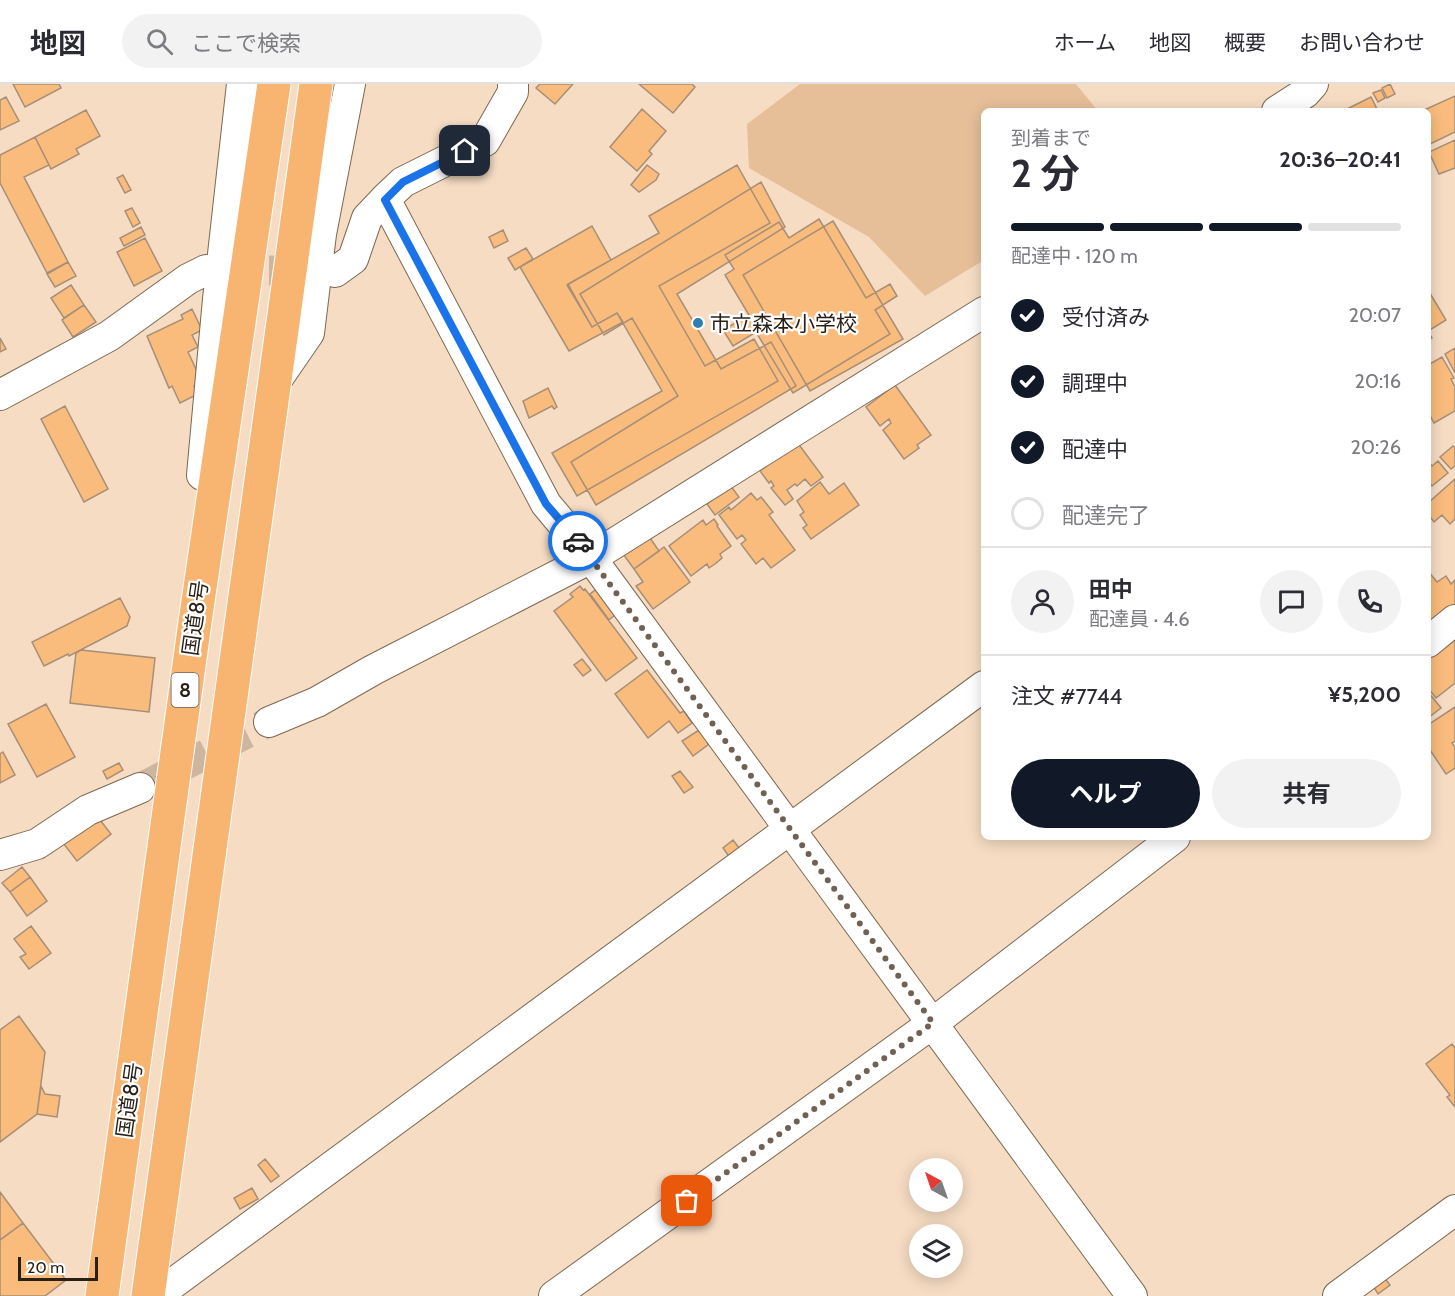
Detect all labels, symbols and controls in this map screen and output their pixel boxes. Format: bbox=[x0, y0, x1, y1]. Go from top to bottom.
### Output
search box bbox=[122, 14, 542, 68]
icon: search bbox=[143, 25, 176, 58]
text: 地図 bbox=[30, 26, 86, 60]
text: ここで検索 bbox=[191, 30, 301, 57]
text: ホーム bbox=[1054, 30, 1116, 55]
text: 地図 bbox=[1149, 30, 1191, 55]
text: 概要 bbox=[1224, 30, 1266, 55]
text: お問い合わせ bbox=[1299, 30, 1425, 55]
pin bbox=[439, 125, 490, 176]
text: 到着まで bbox=[1011, 126, 1091, 150]
icon: home bbox=[448, 134, 481, 167]
text: 20:36–20:41 bbox=[1279, 146, 1401, 173]
text: 2 分 bbox=[1011, 149, 1079, 197]
text: 配達中 · 120 m bbox=[1011, 244, 1138, 268]
icon: check bbox=[1011, 299, 1044, 332]
text: 20:07 bbox=[1349, 303, 1401, 327]
text: 受付済み bbox=[1062, 304, 1150, 331]
place label: 市立森本小学校 bbox=[710, 311, 857, 336]
marker: 市立森本小学校 bbox=[691, 316, 705, 330]
icon: check bbox=[1011, 365, 1044, 398]
text: 20:16 bbox=[1355, 369, 1401, 393]
text: 調理中 bbox=[1062, 370, 1128, 397]
icon: check bbox=[1011, 431, 1044, 464]
text: 20:26 bbox=[1351, 435, 1401, 459]
text: 配達中 bbox=[1062, 436, 1128, 463]
text: 配達完了 bbox=[1062, 502, 1150, 529]
courier bbox=[548, 511, 608, 571]
icon: car bbox=[562, 525, 595, 558]
button: person bbox=[1011, 570, 1074, 633]
button: chat bbox=[1260, 570, 1323, 633]
button: phone bbox=[1338, 570, 1401, 633]
text: 田中 bbox=[1089, 576, 1133, 603]
street label: 国道8号 bbox=[177, 579, 213, 657]
text: 配達員 · 4.6 bbox=[1089, 607, 1190, 631]
road number: 8 bbox=[172, 673, 198, 707]
text: ¥5,200 bbox=[1328, 681, 1401, 708]
text: 注文 #7744 bbox=[1011, 683, 1122, 710]
button: ヘルプ bbox=[1011, 759, 1200, 828]
button: 共有 bbox=[1212, 759, 1401, 828]
street label: 国道8号 bbox=[111, 1061, 147, 1139]
north arrow bbox=[909, 1158, 963, 1212]
map controls bbox=[909, 1158, 963, 1278]
pin bbox=[661, 1175, 712, 1226]
icon: bag bbox=[670, 1184, 703, 1217]
button: layers bbox=[909, 1224, 963, 1278]
scale bar bbox=[18, 1254, 98, 1282]
text: 20 m bbox=[27, 1258, 64, 1277]

